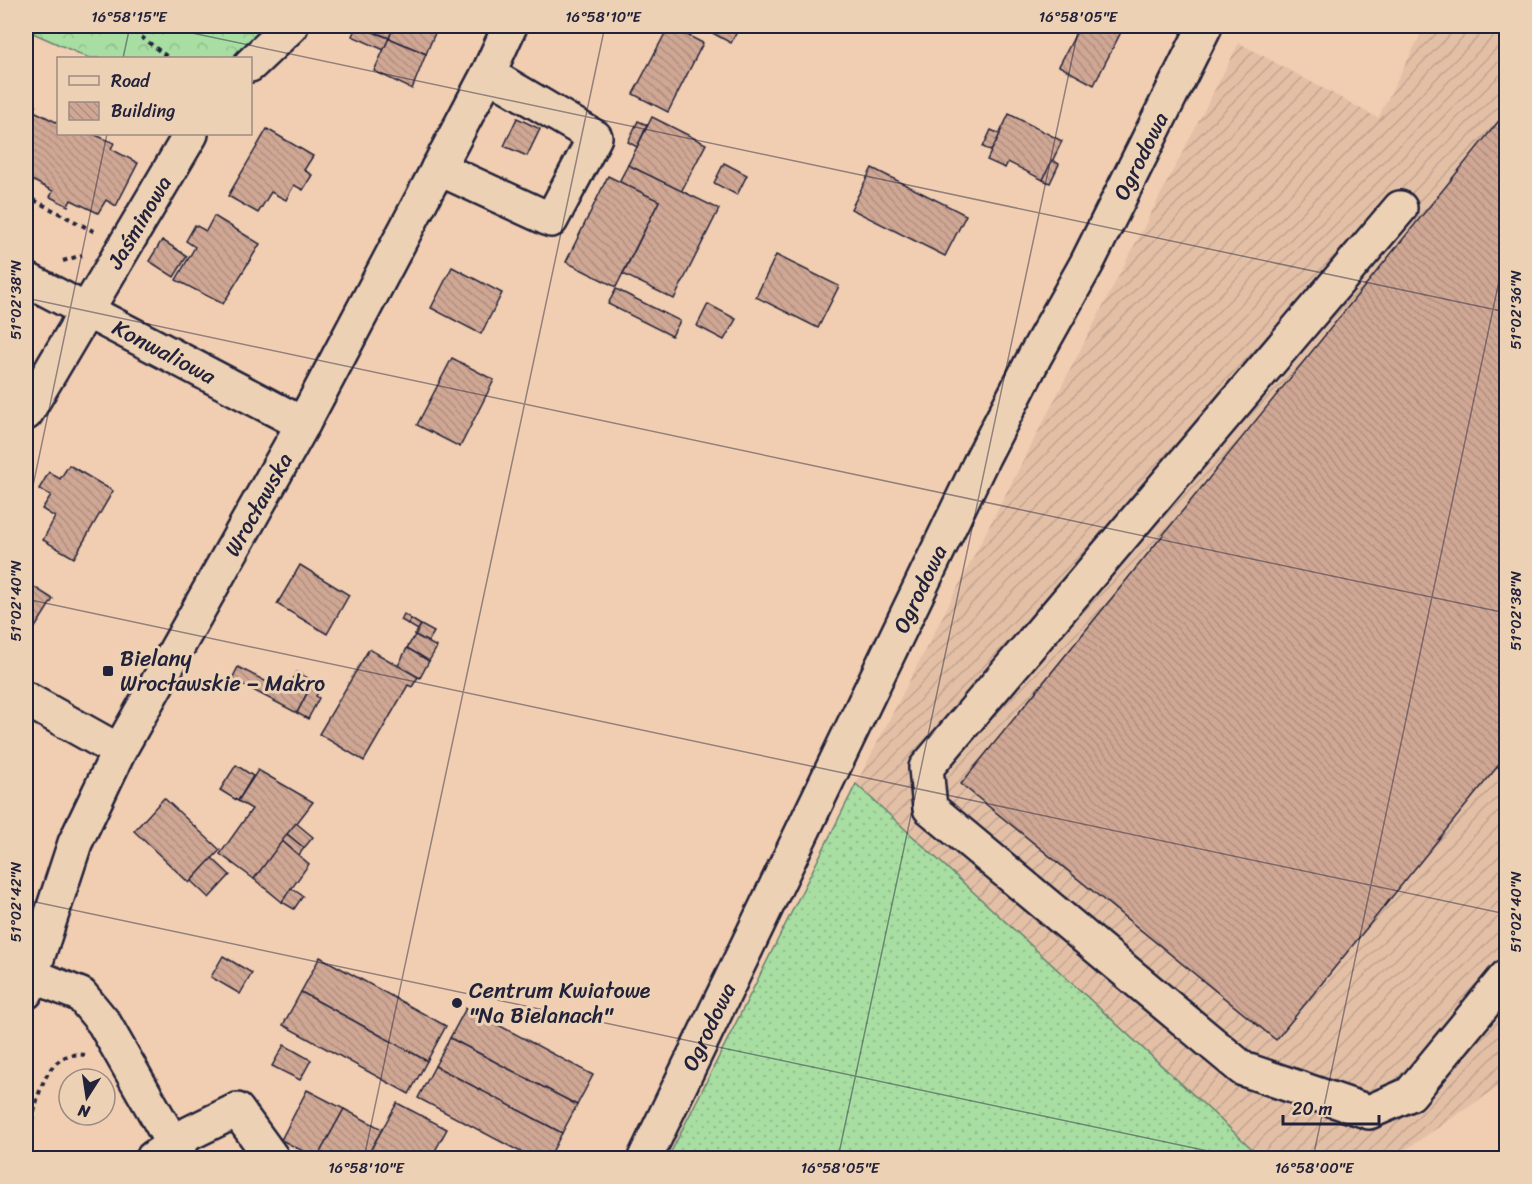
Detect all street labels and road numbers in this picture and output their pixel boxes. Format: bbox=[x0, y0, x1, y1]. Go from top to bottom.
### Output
street label: Ogrodowa bbox=[1102, 105, 1179, 207]
street label: Jaśminowa bbox=[96, 168, 183, 277]
street label: Konwaliowa bbox=[105, 308, 224, 396]
street label: Wrocławska bbox=[213, 445, 303, 564]
street label: Ogrodowa bbox=[882, 538, 958, 640]
street label: Ogrodowa bbox=[671, 976, 747, 1078]

